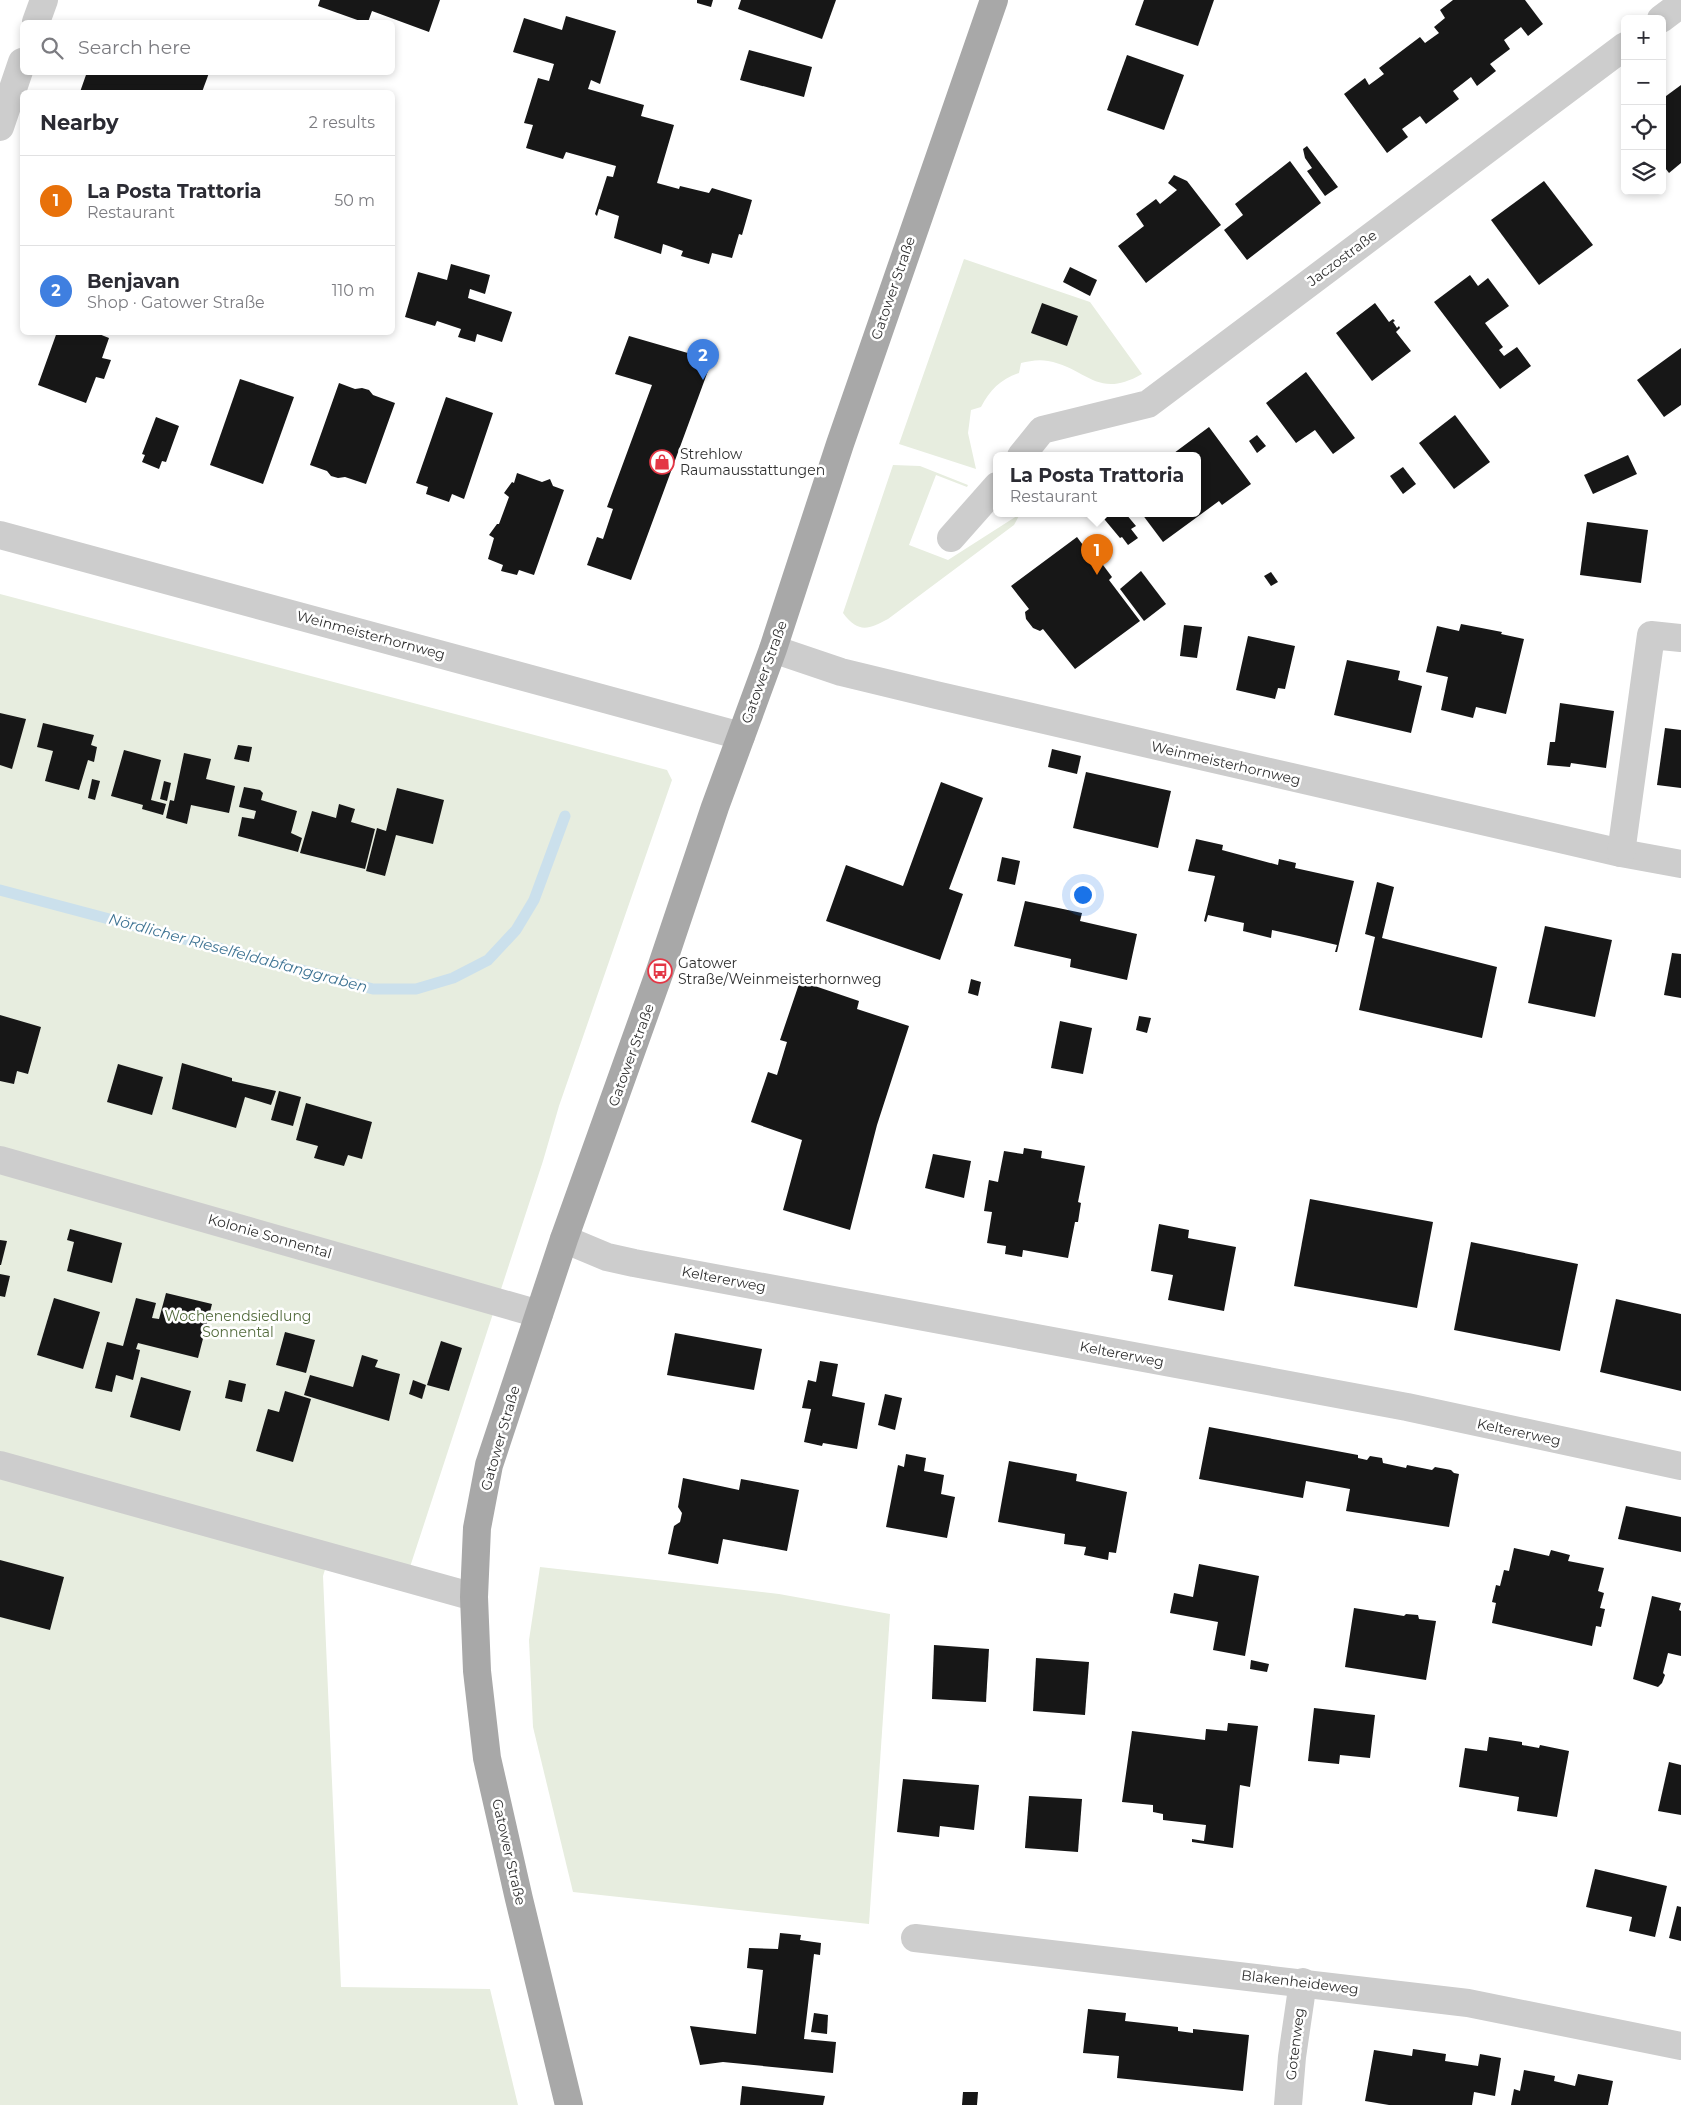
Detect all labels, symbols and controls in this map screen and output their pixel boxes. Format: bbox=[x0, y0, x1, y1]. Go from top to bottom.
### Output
map controls bbox=[1621, 15, 1666, 195]
button: + bbox=[1621, 15, 1666, 60]
search box bbox=[20, 20, 395, 75]
icon: search bbox=[38, 34, 66, 62]
text: Search here bbox=[78, 36, 191, 59]
button: − bbox=[1621, 60, 1666, 105]
button: locate bbox=[1621, 105, 1666, 150]
text: Nearby bbox=[40, 110, 119, 135]
text: 2 results bbox=[309, 113, 375, 132]
button: layers bbox=[1621, 150, 1666, 195]
text: La Posta Trattoria bbox=[87, 180, 262, 203]
text: 1 bbox=[53, 191, 59, 210]
text: 50 m bbox=[334, 191, 375, 210]
text: Restaurant bbox=[87, 203, 175, 222]
street label: Jaczostraße bbox=[1303, 226, 1380, 291]
street label: Gatower Straße bbox=[867, 234, 919, 342]
text: Benjavan bbox=[87, 270, 180, 293]
text: 2 bbox=[51, 281, 61, 300]
text: 110 m bbox=[332, 281, 375, 300]
text: Shop · Gatower Straße bbox=[87, 293, 265, 312]
pin: 2 bbox=[687, 339, 719, 380]
place label: Strehlow Raumausstattungen bbox=[680, 445, 825, 479]
shop icon: Strehlow Raumausstattungen bbox=[649, 449, 675, 475]
popup bbox=[993, 452, 1201, 517]
text: La Posta Trattoria bbox=[1010, 464, 1184, 487]
text: Restaurant bbox=[1010, 487, 1098, 506]
pin: 1 bbox=[1081, 534, 1113, 575]
street label: Weinmeisterhornweg bbox=[295, 607, 447, 663]
street label: Gatower Straße bbox=[737, 618, 791, 726]
street label: Weinmeisterhornweg bbox=[1149, 737, 1303, 789]
your location bbox=[1070, 882, 1096, 908]
water label: Nördlicher Rieselfeldabfanggraben bbox=[107, 909, 370, 996]
place label: Gatower Straße/Weinmeisterhornweg bbox=[678, 954, 882, 988]
bus stop icon: Gatower Straße/Weinmeisterhornweg bbox=[647, 958, 673, 984]
street label: Gatower Straße bbox=[604, 1001, 658, 1109]
street label: Kolonie Sonnental bbox=[206, 1210, 334, 1262]
street label: Keltererweg bbox=[680, 1262, 768, 1296]
park label: Wochenendsiedlung Sonnental bbox=[165, 1307, 311, 1341]
street label: Keltererweg bbox=[1078, 1337, 1166, 1371]
street label: Gatower Straße bbox=[476, 1383, 524, 1493]
street label: Keltererweg bbox=[1475, 1414, 1563, 1450]
street label: Gatower Straße bbox=[488, 1797, 530, 1907]
street label: Blakenheideweg bbox=[1240, 1966, 1360, 1998]
street label: Gotenweg bbox=[1282, 2007, 1308, 2081]

